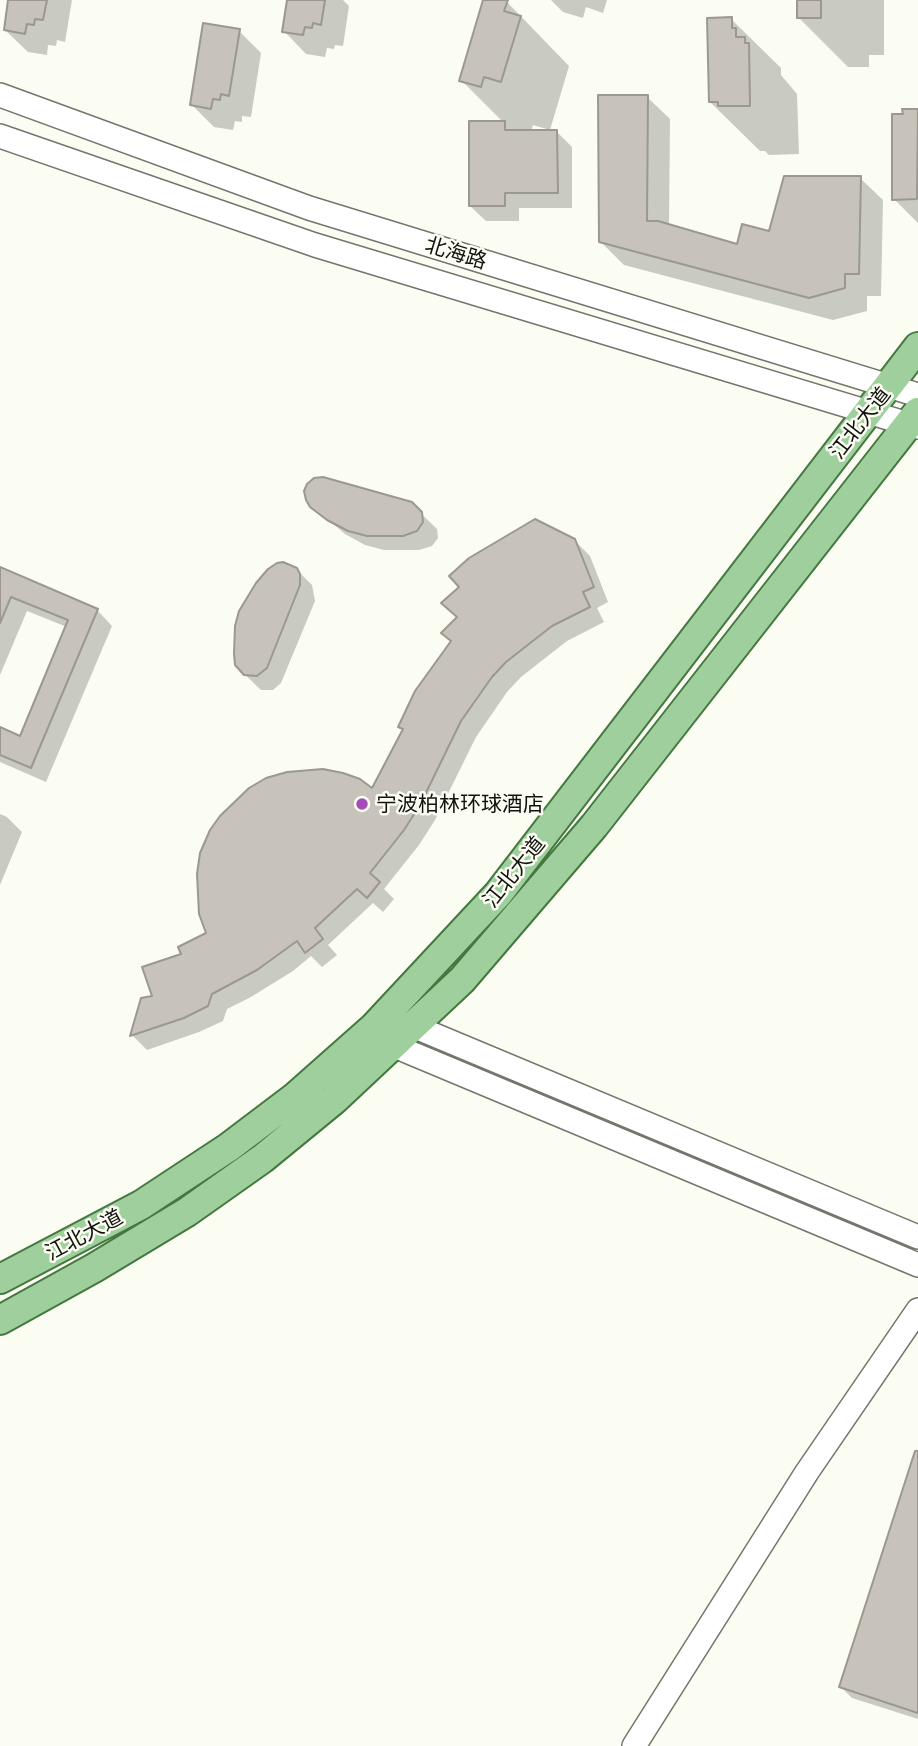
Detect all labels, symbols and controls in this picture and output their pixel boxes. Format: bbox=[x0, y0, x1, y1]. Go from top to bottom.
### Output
street label: 北海路 bbox=[422, 232, 490, 274]
street label: 江北大道 bbox=[824, 382, 896, 464]
place label: 宁波柏林环球酒店 bbox=[376, 791, 544, 817]
marker: 宁波柏林环球酒店 bbox=[354, 796, 370, 812]
street label: 江北大道 bbox=[478, 831, 550, 913]
street label: 江北大道 bbox=[41, 1204, 127, 1266]

